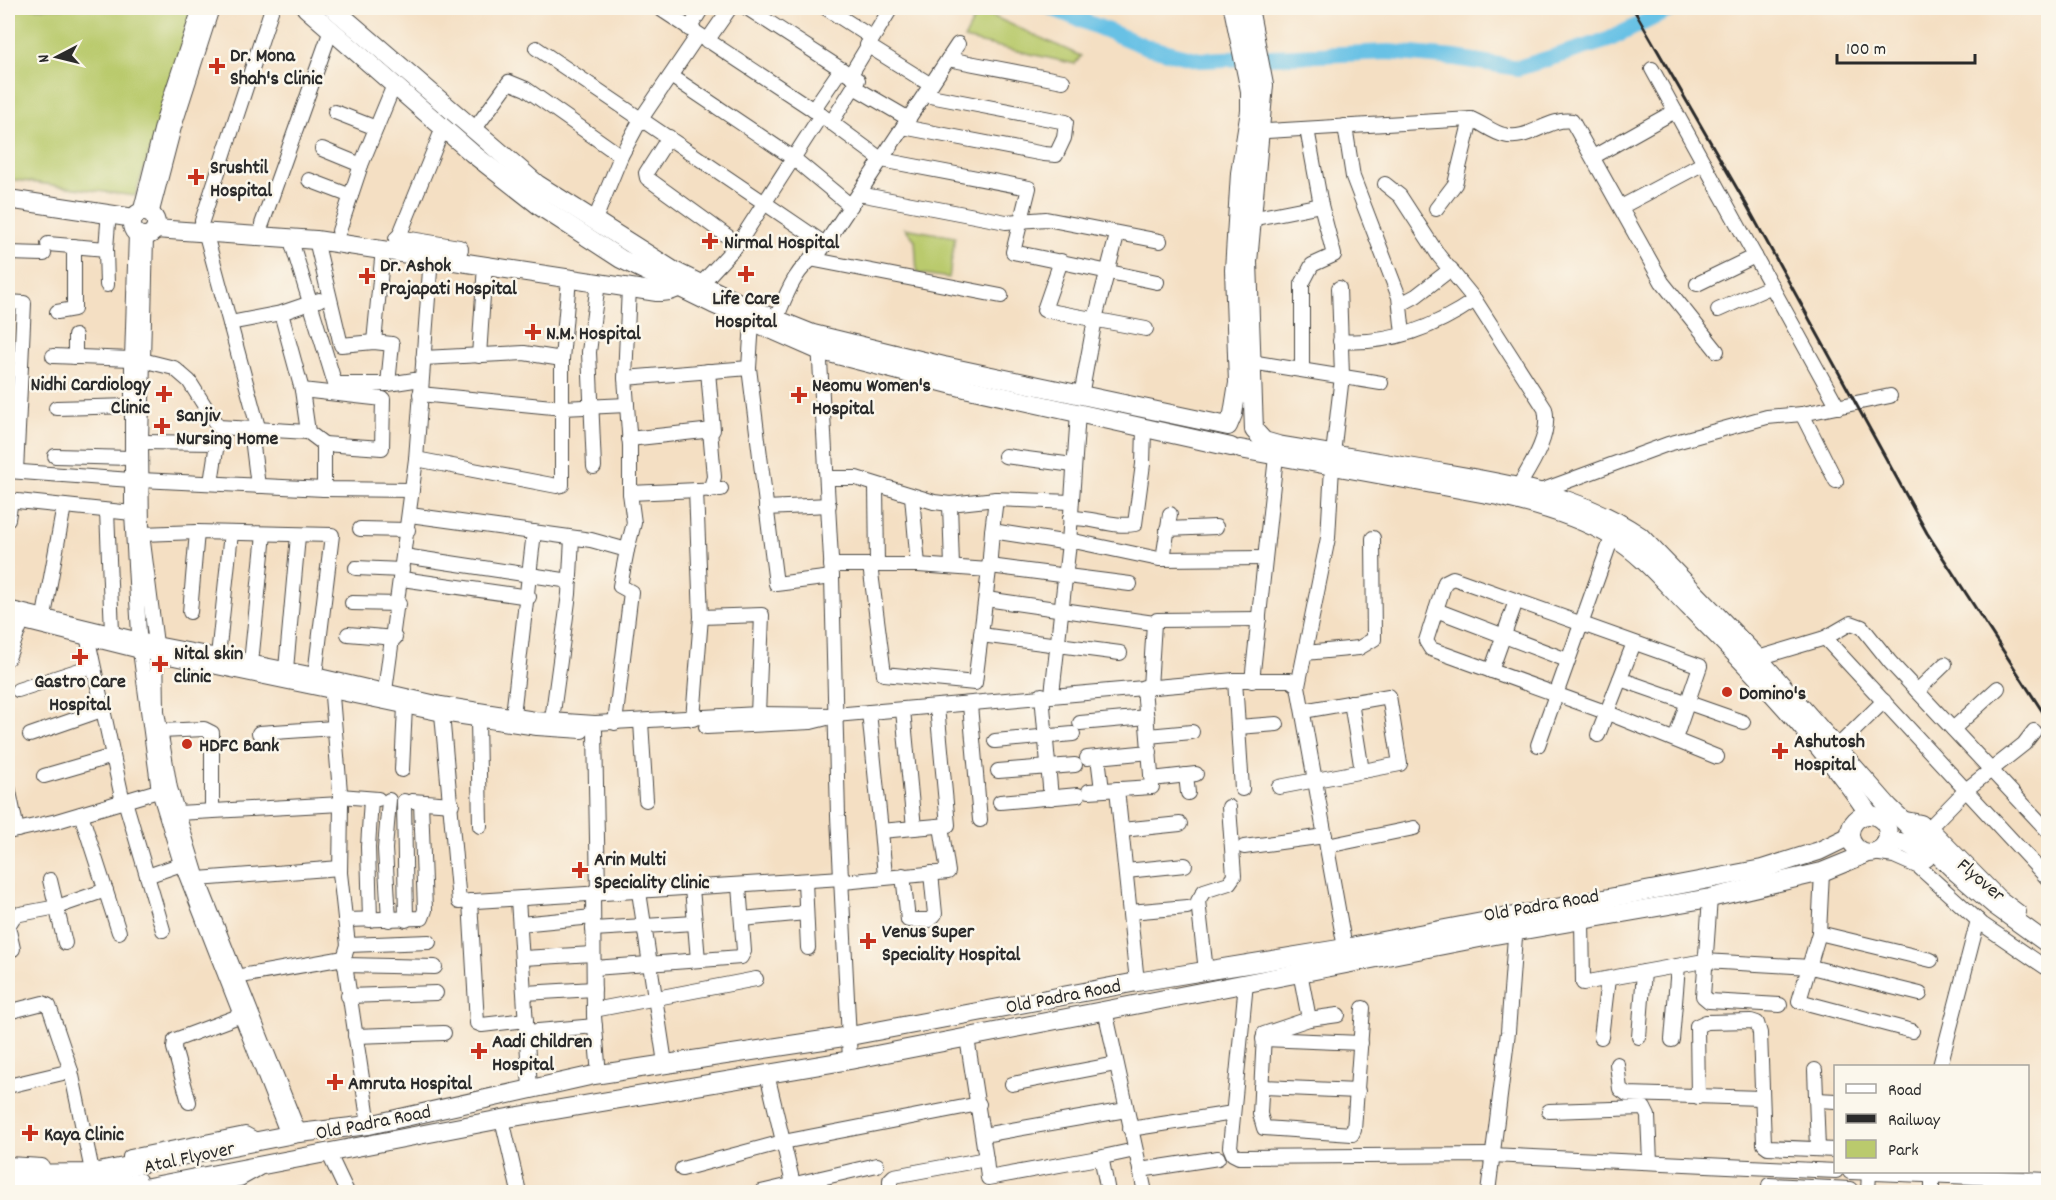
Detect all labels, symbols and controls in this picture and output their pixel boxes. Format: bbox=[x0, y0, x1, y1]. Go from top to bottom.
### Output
north arrow bbox=[27, 27, 87, 87]
scale bar bbox=[1837, 27, 1975, 65]
text: 100 m bbox=[1846, 38, 1886, 63]
place label: Dr. Mona Shah's Clinic bbox=[230, 43, 323, 94]
text: N bbox=[33, 53, 56, 64]
marker: Dr. Mona Shah's Clinic bbox=[208, 57, 226, 75]
place label: Srushtil Hospital bbox=[210, 155, 272, 206]
marker: Srushtil Hospital bbox=[187, 168, 205, 186]
place label: Nirmal Hospital bbox=[724, 230, 840, 258]
marker: Nirmal Hospital bbox=[701, 232, 719, 250]
place label: Dr. Ashok Prajapati Hospital bbox=[380, 253, 517, 304]
marker: Life Care Hospital bbox=[737, 265, 755, 283]
marker: Dr. Ashok Prajapati Hospital bbox=[358, 267, 376, 285]
place label: Life Care Hospital bbox=[712, 286, 780, 337]
place label: N.M. Hospital bbox=[546, 321, 641, 349]
marker: N.M. Hospital bbox=[524, 323, 542, 341]
place label: Nidhi Cardiology Clinic bbox=[31, 372, 151, 423]
place label: Neomu Women's Hospital bbox=[812, 373, 931, 424]
marker: Nidhi Cardiology Clinic bbox=[155, 385, 173, 403]
marker: Neomu Women's Hospital bbox=[790, 386, 808, 404]
place label: Sanjiv Nursing Home bbox=[176, 403, 278, 454]
marker: Sanjiv Nursing Home bbox=[153, 417, 171, 435]
place label: Nital skin clinic bbox=[174, 641, 243, 692]
marker: Gastro Care Hospital bbox=[71, 648, 89, 666]
marker: Nital skin clinic bbox=[151, 655, 169, 673]
place label: Gastro Care Hospital bbox=[34, 669, 126, 720]
place label: Domino's bbox=[1739, 681, 1806, 709]
marker: Domino's bbox=[1720, 685, 1734, 699]
place label: Ashutosh Hospital bbox=[1794, 729, 1865, 780]
place label: HDFC Bank bbox=[199, 733, 279, 761]
marker: HDFC Bank bbox=[180, 737, 194, 751]
marker: Ashutosh Hospital bbox=[1771, 742, 1789, 760]
place label: Arin Multi Speciality Clinic bbox=[594, 847, 710, 898]
street label: Flyover bbox=[1950, 853, 2011, 910]
marker: Arin Multi Speciality Clinic bbox=[571, 861, 589, 879]
street label: Old Padra Road bbox=[1482, 883, 1601, 931]
place label: Venus Super Speciality Hospital bbox=[882, 919, 1021, 970]
marker: Venus Super Speciality Hospital bbox=[859, 932, 877, 950]
street label: Old Padra Road bbox=[1004, 973, 1124, 1023]
place label: Aadi Children Hospital bbox=[492, 1029, 592, 1080]
marker: Aadi Children Hospital bbox=[470, 1042, 488, 1060]
legend bbox=[1834, 1065, 2029, 1173]
place label: Amruta Hospital bbox=[348, 1071, 472, 1099]
marker: Amruta Hospital bbox=[326, 1073, 344, 1091]
text: Road bbox=[1888, 1079, 1922, 1104]
street label: Old Padra Road bbox=[314, 1099, 434, 1149]
text: Railway bbox=[1888, 1109, 1941, 1134]
place label: Kaya Clinic bbox=[44, 1122, 124, 1150]
marker: Kaya Clinic bbox=[21, 1124, 39, 1142]
street label: Atal Flyover bbox=[142, 1136, 238, 1182]
text: Park bbox=[1888, 1139, 1919, 1164]

